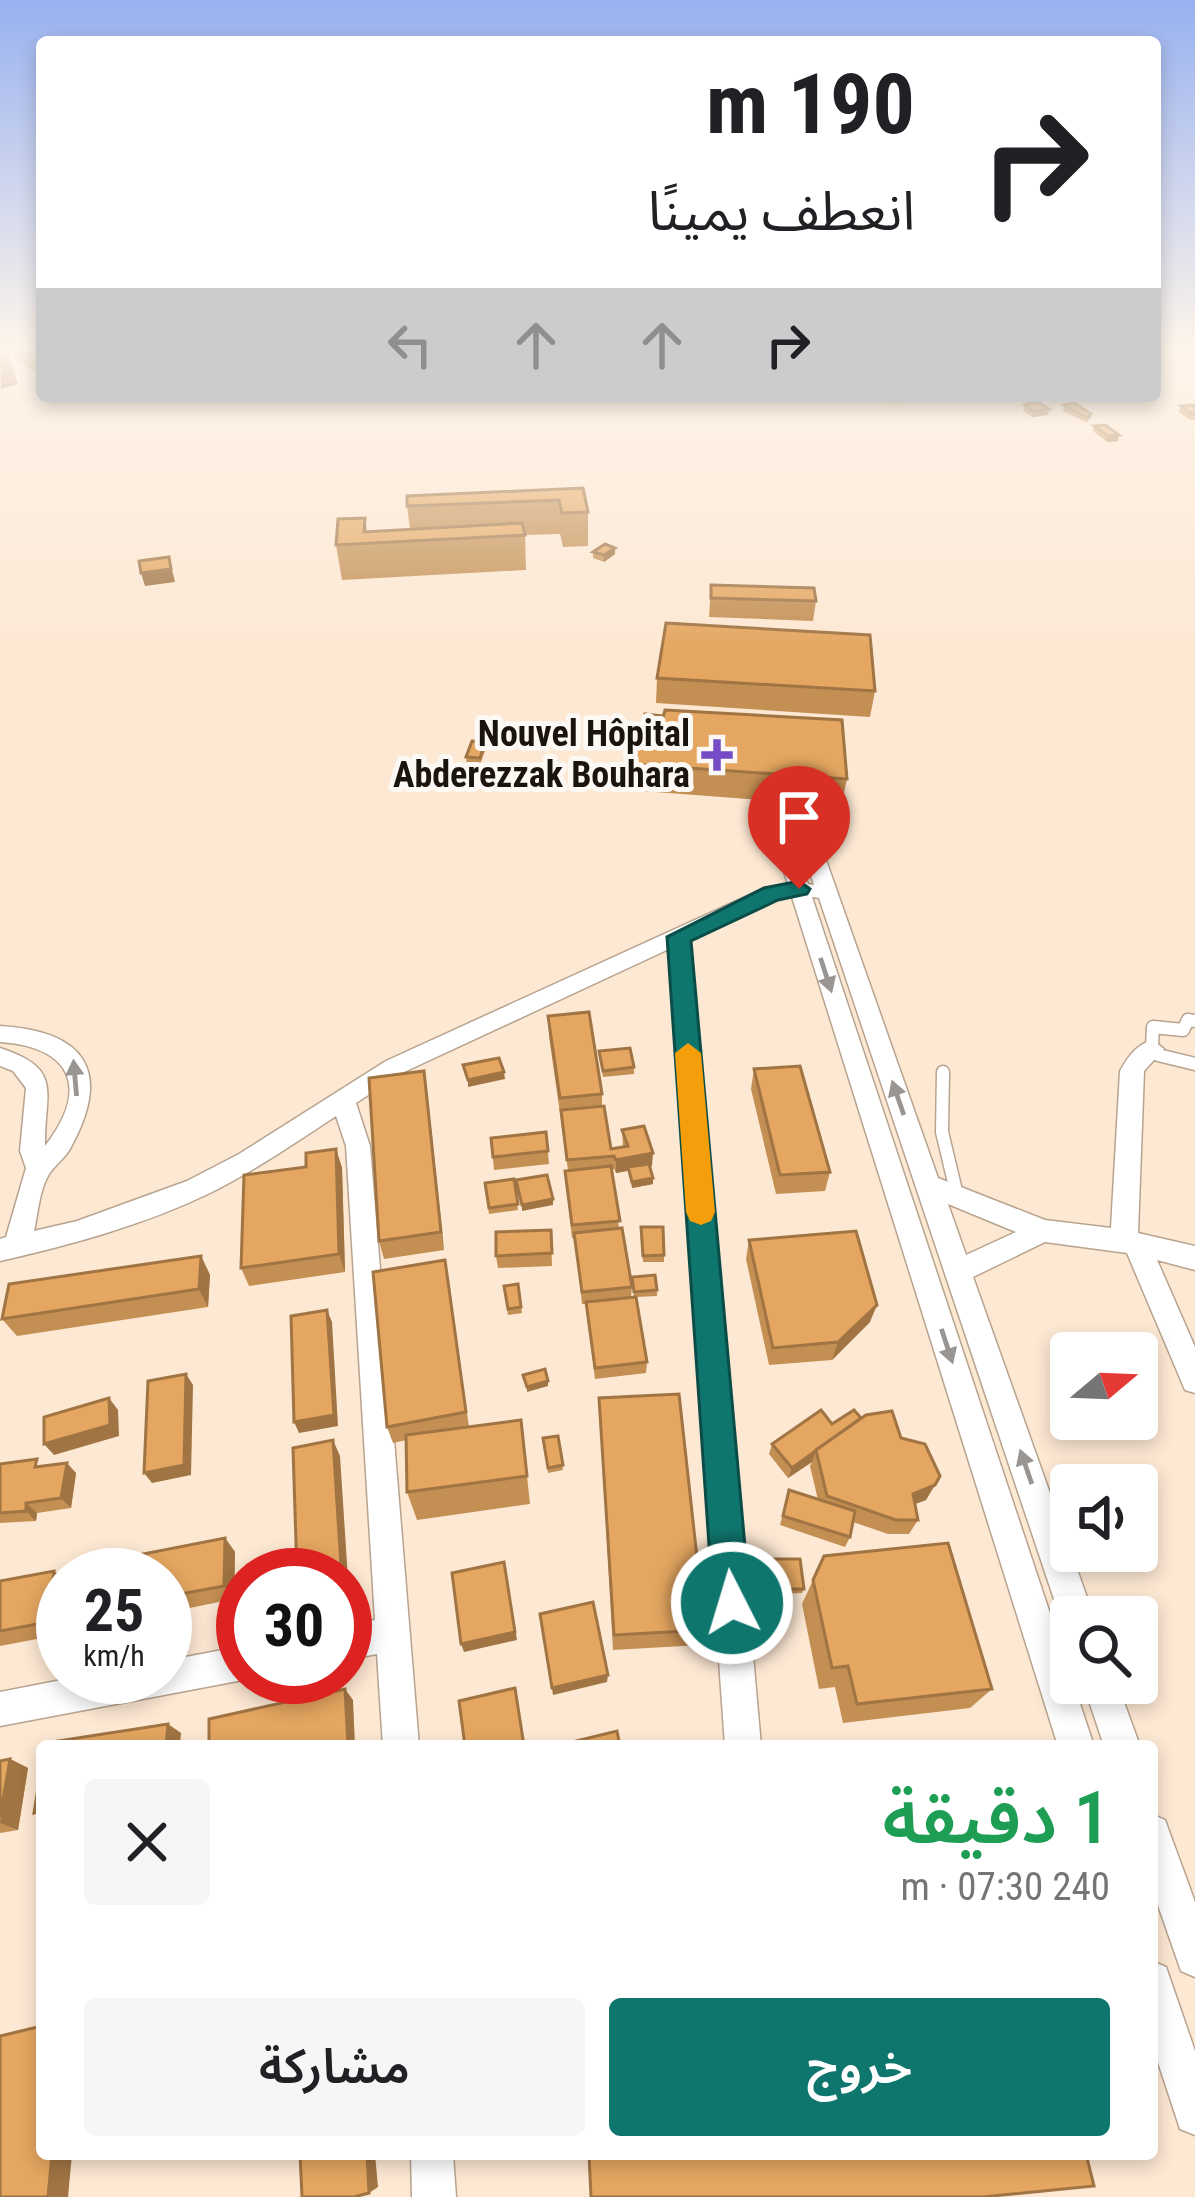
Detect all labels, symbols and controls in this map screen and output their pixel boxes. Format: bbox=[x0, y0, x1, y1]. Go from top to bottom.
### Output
text: 190 m bbox=[706, 55, 915, 154]
icon: right bbox=[957, 84, 1113, 240]
text: انعطف يمينًا bbox=[648, 180, 915, 243]
icon: left bbox=[377, 312, 443, 378]
icon: ahead bbox=[503, 312, 569, 378]
icon: ahead bbox=[629, 312, 695, 378]
icon: right bbox=[755, 312, 821, 378]
place label: Nouvel Hôpital Abderezzak Bouhara bbox=[393, 713, 690, 796]
marker: Nouvel Hôpital Abderezzak Bouhara bbox=[701, 739, 733, 771]
pin bbox=[748, 766, 850, 889]
icon: arrive bbox=[766, 784, 832, 850]
one-way arrow bbox=[818, 957, 837, 994]
one-way arrow bbox=[66, 1059, 85, 1097]
one-way arrow bbox=[888, 1080, 906, 1116]
one-way arrow bbox=[938, 1328, 957, 1365]
north arrow bbox=[1050, 1332, 1158, 1440]
map controls bbox=[1050, 1332, 1158, 1704]
one-way arrow bbox=[1015, 1448, 1034, 1485]
button: sound bbox=[1050, 1464, 1158, 1572]
position arrow bbox=[669, 1540, 795, 1666]
speed limit sign: 30 bbox=[216, 1548, 372, 1704]
text: 25 bbox=[84, 1575, 144, 1646]
button: search bbox=[1050, 1596, 1158, 1704]
text: km/h bbox=[83, 1638, 145, 1673]
text: 1 دقيقة bbox=[883, 1776, 1110, 1861]
button: close bbox=[84, 1779, 210, 1905]
text: 240 m · 07:30 bbox=[900, 1864, 1110, 1910]
button: مشاركة bbox=[84, 1998, 585, 2136]
button: خروج bbox=[609, 1998, 1110, 2136]

